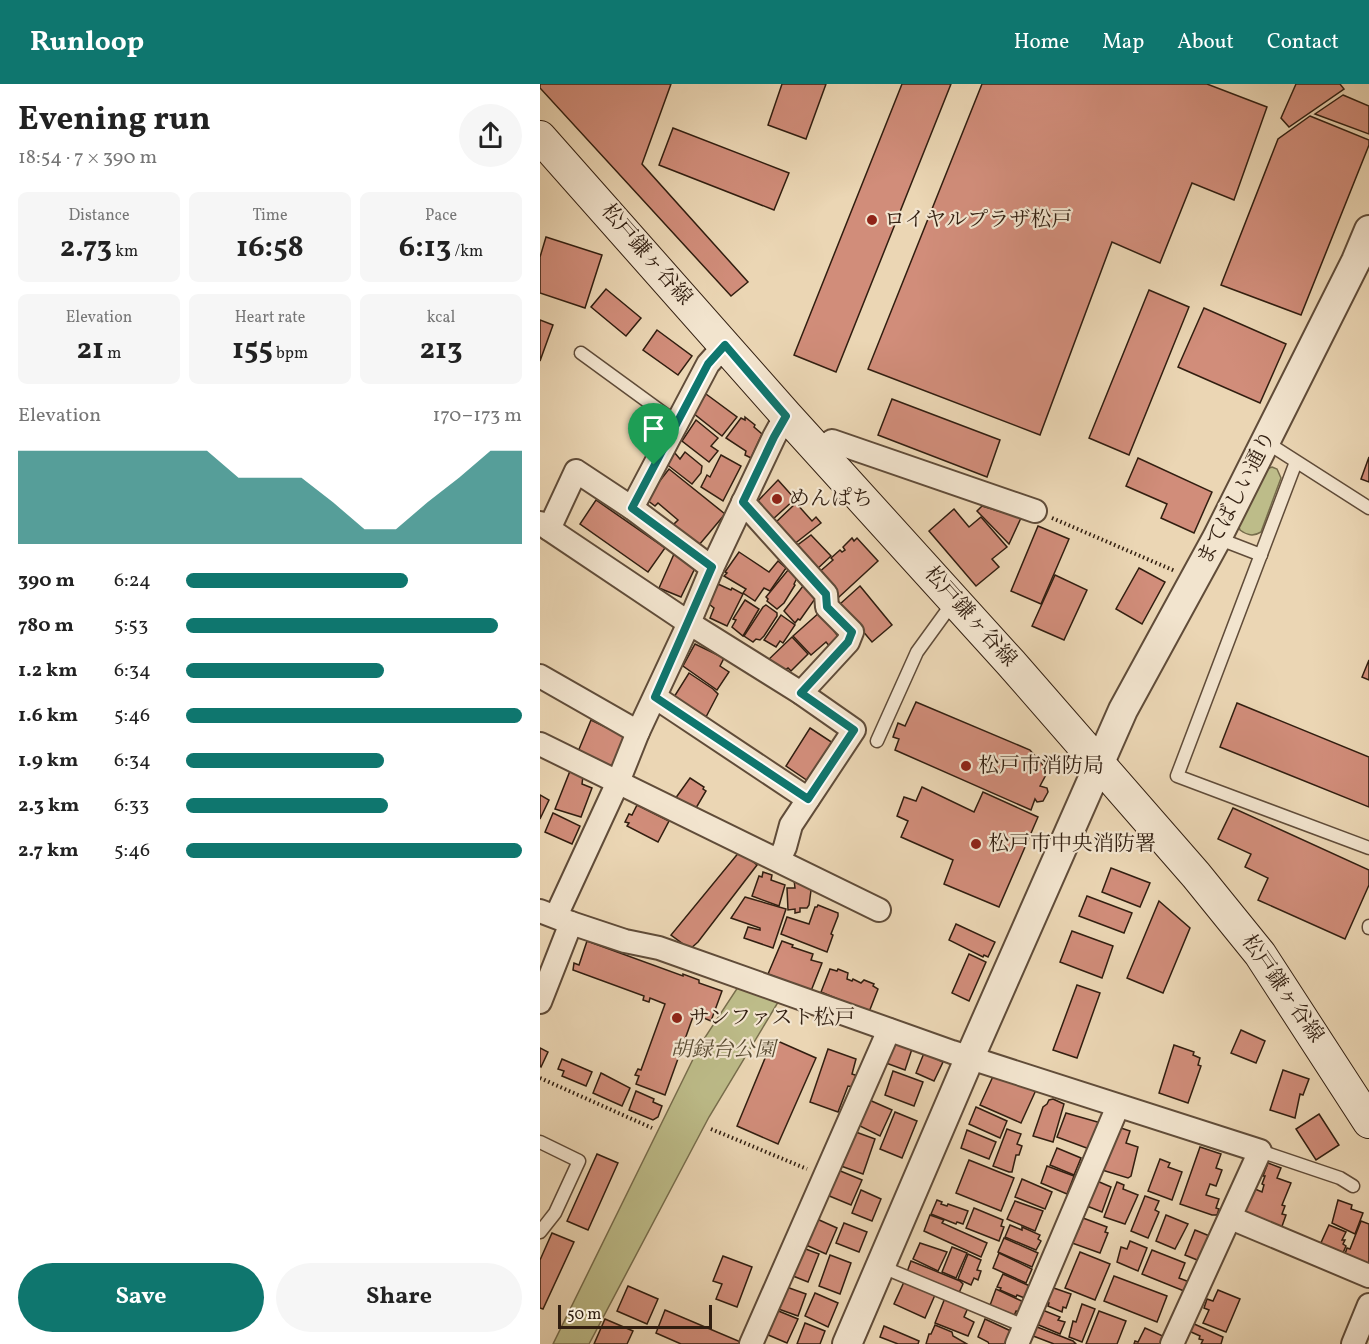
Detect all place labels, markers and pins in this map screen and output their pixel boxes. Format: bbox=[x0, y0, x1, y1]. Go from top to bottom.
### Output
place label: ロイヤルプラザ松戸 bbox=[884, 206, 1072, 235]
marker: ロイヤルプラザ松戸 bbox=[865, 213, 879, 227]
pin bbox=[628, 403, 679, 465]
place label: めんぱち bbox=[789, 485, 873, 514]
marker: めんぱち bbox=[770, 492, 784, 506]
place label: 松戸市消防局 bbox=[978, 752, 1104, 781]
marker: 松戸市消防局 bbox=[959, 759, 973, 773]
place label: 松戸市中央消防署 bbox=[988, 830, 1156, 859]
marker: 松戸市中央消防署 bbox=[969, 837, 983, 851]
place label: サンファスト松戸 bbox=[689, 1004, 856, 1033]
marker: サンファスト松戸 bbox=[670, 1011, 684, 1025]

